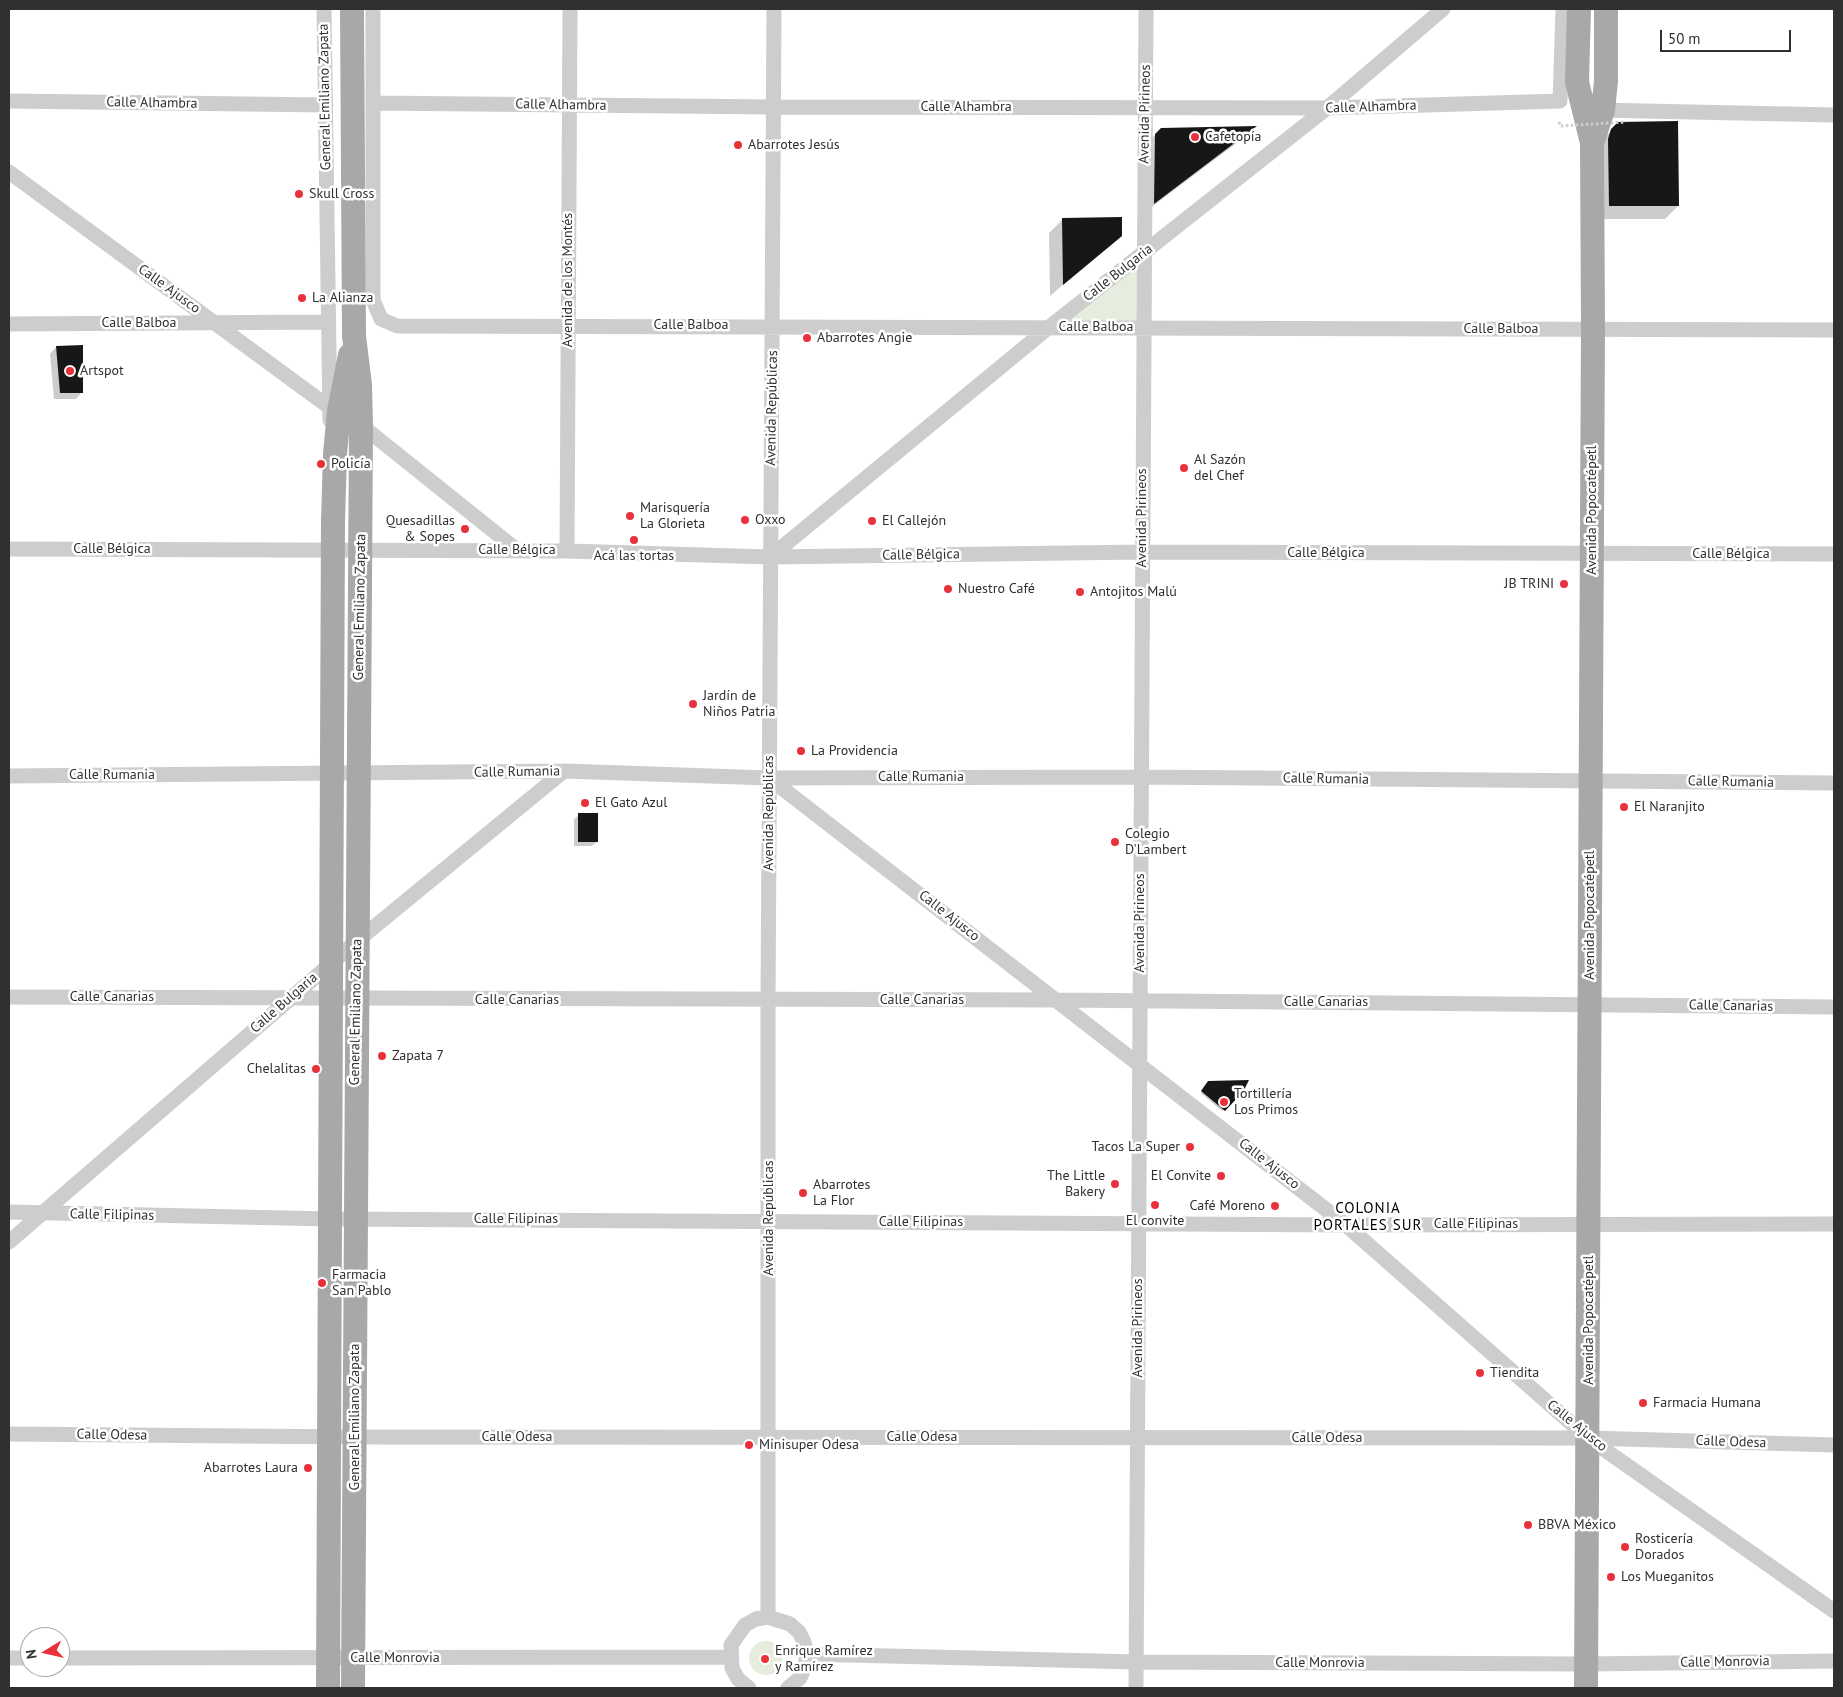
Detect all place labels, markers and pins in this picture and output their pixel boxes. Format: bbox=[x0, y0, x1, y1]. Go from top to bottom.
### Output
place label: Cafetopía bbox=[1205, 129, 1261, 145]
marker: Cafetopía bbox=[1189, 131, 1201, 143]
place label: Abarrotes Jesús bbox=[748, 137, 840, 153]
marker: Abarrotes Jesús bbox=[732, 139, 744, 151]
place label: Skull Cross bbox=[309, 186, 374, 202]
marker: Skull Cross bbox=[293, 188, 305, 200]
place label: La Alianza bbox=[312, 290, 373, 306]
marker: La Alianza bbox=[296, 292, 308, 304]
place label: Abarrotes Angie bbox=[817, 330, 912, 346]
marker: Abarrotes Angie bbox=[801, 332, 813, 344]
place label: Artspot bbox=[80, 363, 124, 379]
marker: Artspot bbox=[64, 365, 76, 377]
place label: Al Sazón del Chef bbox=[1194, 452, 1246, 484]
place label: Policía bbox=[331, 456, 371, 472]
marker: Policía bbox=[315, 458, 327, 470]
marker: Al Sazón del Chef bbox=[1178, 462, 1190, 474]
place label: Marisquería La Glorieta bbox=[640, 500, 710, 532]
marker: Marisquería La Glorieta bbox=[624, 510, 636, 522]
place label: Oxxo bbox=[755, 512, 786, 528]
place label: Quesadillas & Sopes bbox=[386, 513, 455, 546]
place label: El Callejón bbox=[882, 513, 946, 529]
marker: Oxxo bbox=[739, 514, 751, 526]
marker: El Callejón bbox=[866, 515, 878, 527]
marker: Quesadillas & Sopes bbox=[459, 523, 471, 535]
marker: Acá las tortas bbox=[628, 534, 640, 546]
place label: Acá las tortas bbox=[594, 548, 674, 564]
place label: JB TRINI bbox=[1504, 576, 1554, 592]
marker: JB TRINI bbox=[1558, 578, 1570, 590]
place label: Nuestro Café bbox=[958, 581, 1035, 597]
marker: Nuestro Café bbox=[942, 583, 954, 595]
place label: Antojitos Malú bbox=[1090, 584, 1177, 600]
marker: Antojitos Malú bbox=[1074, 586, 1086, 598]
place label: Jardín de Niños Patria bbox=[703, 688, 775, 720]
marker: Jardín de Niños Patria bbox=[687, 698, 699, 710]
place label: La Providencia bbox=[811, 743, 898, 759]
marker: La Providencia bbox=[795, 745, 807, 757]
place label: El Gato Azul bbox=[595, 795, 667, 811]
marker: El Gato Azul bbox=[579, 797, 591, 809]
place label: El Naranjito bbox=[1634, 799, 1705, 815]
marker: El Naranjito bbox=[1618, 801, 1630, 813]
place label: Colegio D'Lambert bbox=[1125, 826, 1187, 859]
marker: Colegio D'Lambert bbox=[1109, 836, 1121, 848]
place label: Zapata 7 bbox=[392, 1048, 444, 1064]
marker: Zapata 7 bbox=[376, 1050, 388, 1062]
place label: Chelalitas bbox=[247, 1061, 306, 1077]
marker: Chelalitas bbox=[310, 1063, 322, 1075]
place label: Tortillería Los Primos bbox=[1234, 1086, 1298, 1118]
marker: Tortillería Los Primos bbox=[1218, 1096, 1230, 1108]
place label: Tacos La Super bbox=[1092, 1139, 1180, 1155]
marker: Tacos La Super bbox=[1184, 1141, 1196, 1153]
place label: The Little Bakery bbox=[1047, 1168, 1105, 1200]
place label: El Convite bbox=[1151, 1168, 1211, 1184]
marker: El Convite bbox=[1215, 1170, 1227, 1182]
place label: Abarrotes La Flor bbox=[813, 1177, 870, 1210]
marker: The Little Bakery bbox=[1109, 1178, 1121, 1190]
marker: Abarrotes La Flor bbox=[797, 1187, 809, 1199]
place label: Café Moreno bbox=[1190, 1198, 1265, 1214]
marker: El convite bbox=[1149, 1199, 1161, 1211]
marker: Café Moreno bbox=[1269, 1200, 1281, 1212]
place label: El convite bbox=[1126, 1213, 1184, 1229]
place label: Farmacia San Pablo bbox=[332, 1267, 391, 1300]
marker: Farmacia San Pablo bbox=[316, 1277, 328, 1289]
place label: Tiendita bbox=[1490, 1365, 1539, 1381]
marker: Tiendita bbox=[1474, 1367, 1486, 1379]
place label: Farmacia Humana bbox=[1653, 1395, 1761, 1411]
marker: Farmacia Humana bbox=[1637, 1397, 1649, 1409]
place label: Minisuper Odesa bbox=[759, 1437, 859, 1453]
marker: Minisuper Odesa bbox=[743, 1439, 755, 1451]
place label: Abarrotes Laura bbox=[204, 1460, 298, 1476]
marker: Abarrotes Laura bbox=[302, 1462, 314, 1474]
place label: BBVA México bbox=[1538, 1517, 1616, 1533]
marker: BBVA México bbox=[1522, 1519, 1534, 1531]
place label: Rosticería Dorados bbox=[1635, 1531, 1693, 1564]
marker: Rosticería Dorados bbox=[1619, 1541, 1631, 1553]
place label: Los Mueganitos bbox=[1621, 1569, 1714, 1585]
marker: Los Mueganitos bbox=[1605, 1571, 1617, 1583]
place label: Enrique Ramírez y Ramírez bbox=[775, 1643, 873, 1675]
marker: Enrique Ramírez y Ramírez bbox=[759, 1653, 771, 1665]

